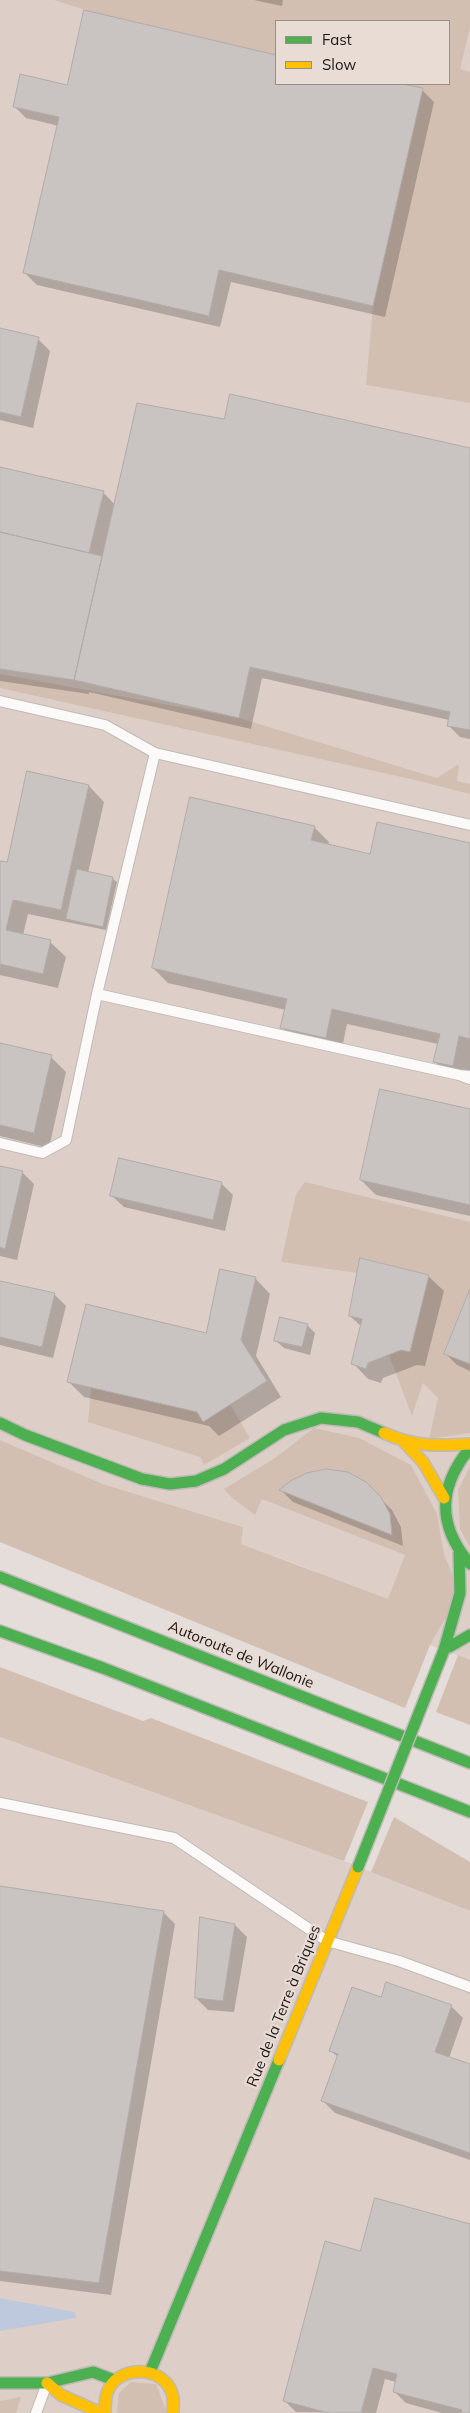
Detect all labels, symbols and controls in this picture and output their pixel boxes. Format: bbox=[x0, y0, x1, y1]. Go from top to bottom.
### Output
legend bbox=[275, 20, 450, 85]
text: Fast bbox=[322, 30, 352, 49]
text: Slow bbox=[322, 55, 356, 74]
street label: Autoroute de Wallonie bbox=[166, 1618, 316, 1692]
street label: Rue de la Terre à Briques bbox=[243, 1922, 325, 2090]

